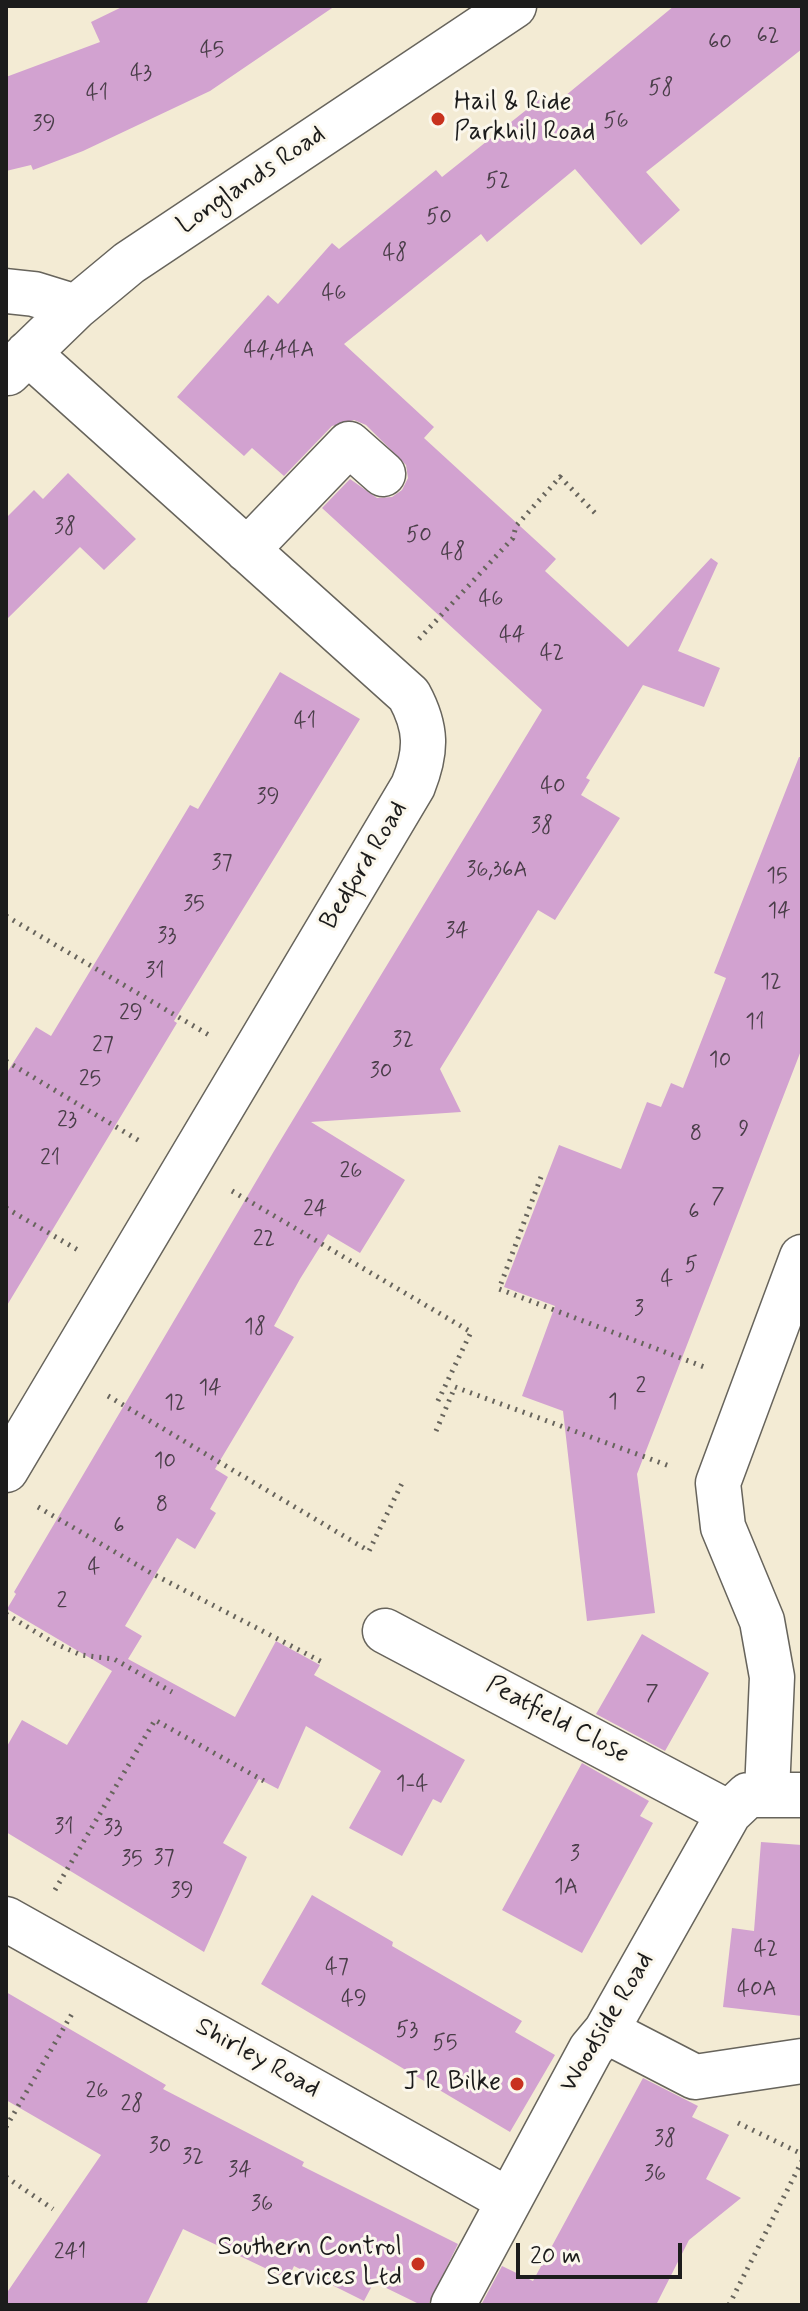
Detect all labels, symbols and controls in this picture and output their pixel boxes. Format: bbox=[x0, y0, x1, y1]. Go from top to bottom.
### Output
house number: 62 bbox=[757, 24, 779, 50]
house number: 60 bbox=[708, 30, 732, 56]
house number: 45 bbox=[200, 38, 224, 64]
house number: 43 bbox=[130, 61, 152, 87]
house number: 58 bbox=[648, 76, 674, 102]
house number: 41 bbox=[86, 81, 108, 107]
place label: Hail & Ride Parkhill Road bbox=[454, 88, 595, 150]
house number: 56 bbox=[603, 109, 629, 135]
marker: Hail & Ride Parkhill Road bbox=[429, 110, 447, 128]
house number: 39 bbox=[32, 112, 56, 138]
street label: Longlands Road bbox=[172, 120, 332, 242]
house number: 52 bbox=[486, 169, 510, 195]
house number: 50 bbox=[426, 205, 452, 231]
house number: 48 bbox=[383, 241, 407, 267]
house number: 46 bbox=[322, 281, 346, 307]
house number: 44,44A bbox=[243, 338, 315, 364]
house number: 38 bbox=[54, 515, 76, 541]
house number: 50 bbox=[406, 523, 432, 549]
house number: 48 bbox=[441, 540, 465, 566]
house number: 46 bbox=[479, 587, 503, 613]
house number: 44 bbox=[499, 623, 525, 649]
house number: 42 bbox=[540, 641, 564, 667]
house number: 41 bbox=[294, 709, 316, 735]
house number: 40 bbox=[540, 774, 566, 800]
house number: 39 bbox=[256, 785, 280, 811]
street label: Bedford Road bbox=[314, 796, 416, 936]
house number: 38 bbox=[531, 814, 553, 840]
house number: 37 bbox=[211, 851, 233, 877]
house number: 36,36A bbox=[466, 858, 528, 884]
house number: 15 bbox=[766, 864, 788, 890]
house number: 35 bbox=[183, 892, 205, 918]
house number: 14 bbox=[767, 899, 791, 925]
house number: 34 bbox=[445, 919, 469, 945]
house number: 33 bbox=[157, 924, 177, 950]
house number: 31 bbox=[145, 959, 165, 985]
house number: 12 bbox=[760, 970, 782, 996]
house number: 29 bbox=[119, 1001, 143, 1027]
house number: 11 bbox=[745, 1010, 765, 1036]
house number: 32 bbox=[392, 1028, 414, 1054]
house number: 27 bbox=[92, 1033, 114, 1059]
house number: 10 bbox=[709, 1048, 731, 1074]
house number: 30 bbox=[370, 1059, 392, 1085]
house number: 25 bbox=[79, 1067, 101, 1093]
house number: 23 bbox=[57, 1108, 77, 1134]
house number: 9 bbox=[739, 1117, 749, 1143]
house number: 8 bbox=[690, 1122, 702, 1148]
house number: 21 bbox=[40, 1146, 60, 1172]
house number: 26 bbox=[340, 1159, 362, 1185]
house number: 7 bbox=[711, 1185, 725, 1211]
house number: 24 bbox=[303, 1197, 327, 1223]
house number: 6 bbox=[688, 1200, 700, 1226]
house number: 22 bbox=[253, 1227, 275, 1253]
house number: 5 bbox=[684, 1253, 698, 1279]
house number: 4 bbox=[661, 1267, 673, 1293]
house number: 3 bbox=[634, 1297, 644, 1323]
house number: 18 bbox=[244, 1315, 266, 1341]
house number: 2 bbox=[636, 1374, 646, 1400]
house number: 14 bbox=[198, 1376, 222, 1402]
house number: 1 bbox=[608, 1390, 618, 1416]
house number: 12 bbox=[164, 1391, 186, 1417]
house number: 10 bbox=[154, 1449, 176, 1475]
house number: 8 bbox=[156, 1493, 168, 1519]
house number: 6 bbox=[113, 1514, 125, 1540]
house number: 4 bbox=[88, 1555, 100, 1581]
house number: 2 bbox=[57, 1589, 67, 1615]
street label: Peatfield Close bbox=[480, 1670, 634, 1772]
house number: 7 bbox=[645, 1682, 659, 1708]
house number: 1-4 bbox=[396, 1772, 428, 1798]
house number: 31 bbox=[54, 1815, 74, 1841]
house number: 33 bbox=[103, 1816, 123, 1842]
house number: 3 bbox=[570, 1842, 580, 1868]
house number: 37 bbox=[153, 1846, 175, 1872]
house number: 35 bbox=[121, 1847, 143, 1873]
house number: 1A bbox=[554, 1875, 578, 1901]
house number: 39 bbox=[170, 1879, 194, 1905]
house number: 42 bbox=[754, 1937, 778, 1963]
street label: Woodside Road bbox=[554, 1947, 662, 2099]
house number: 47 bbox=[325, 1955, 349, 1981]
house number: 40A bbox=[737, 1977, 777, 2003]
house number: 49 bbox=[341, 1987, 367, 2013]
street label: Shirley Road bbox=[189, 2012, 325, 2106]
house number: 53 bbox=[396, 2018, 418, 2044]
house number: 55 bbox=[433, 2031, 457, 2057]
place label: J R Bilke bbox=[403, 2068, 501, 2100]
marker: J R Bilke bbox=[508, 2075, 526, 2093]
house number: 26 bbox=[86, 2079, 108, 2105]
house number: 28 bbox=[121, 2092, 143, 2118]
house number: 38 bbox=[654, 2127, 676, 2153]
house number: 30 bbox=[149, 2134, 171, 2160]
house number: 32 bbox=[182, 2145, 204, 2171]
house number: 34 bbox=[228, 2158, 252, 2184]
house number: 36 bbox=[644, 2162, 666, 2188]
house number: 36 bbox=[251, 2192, 273, 2218]
scale bar bbox=[520, 2227, 686, 2277]
place label: Southern Control Services Ltd bbox=[217, 2233, 402, 2294]
house number: 241 bbox=[54, 2240, 86, 2266]
text: 20 m bbox=[530, 2241, 581, 2272]
marker: Southern Control Services Ltd bbox=[409, 2255, 427, 2273]

